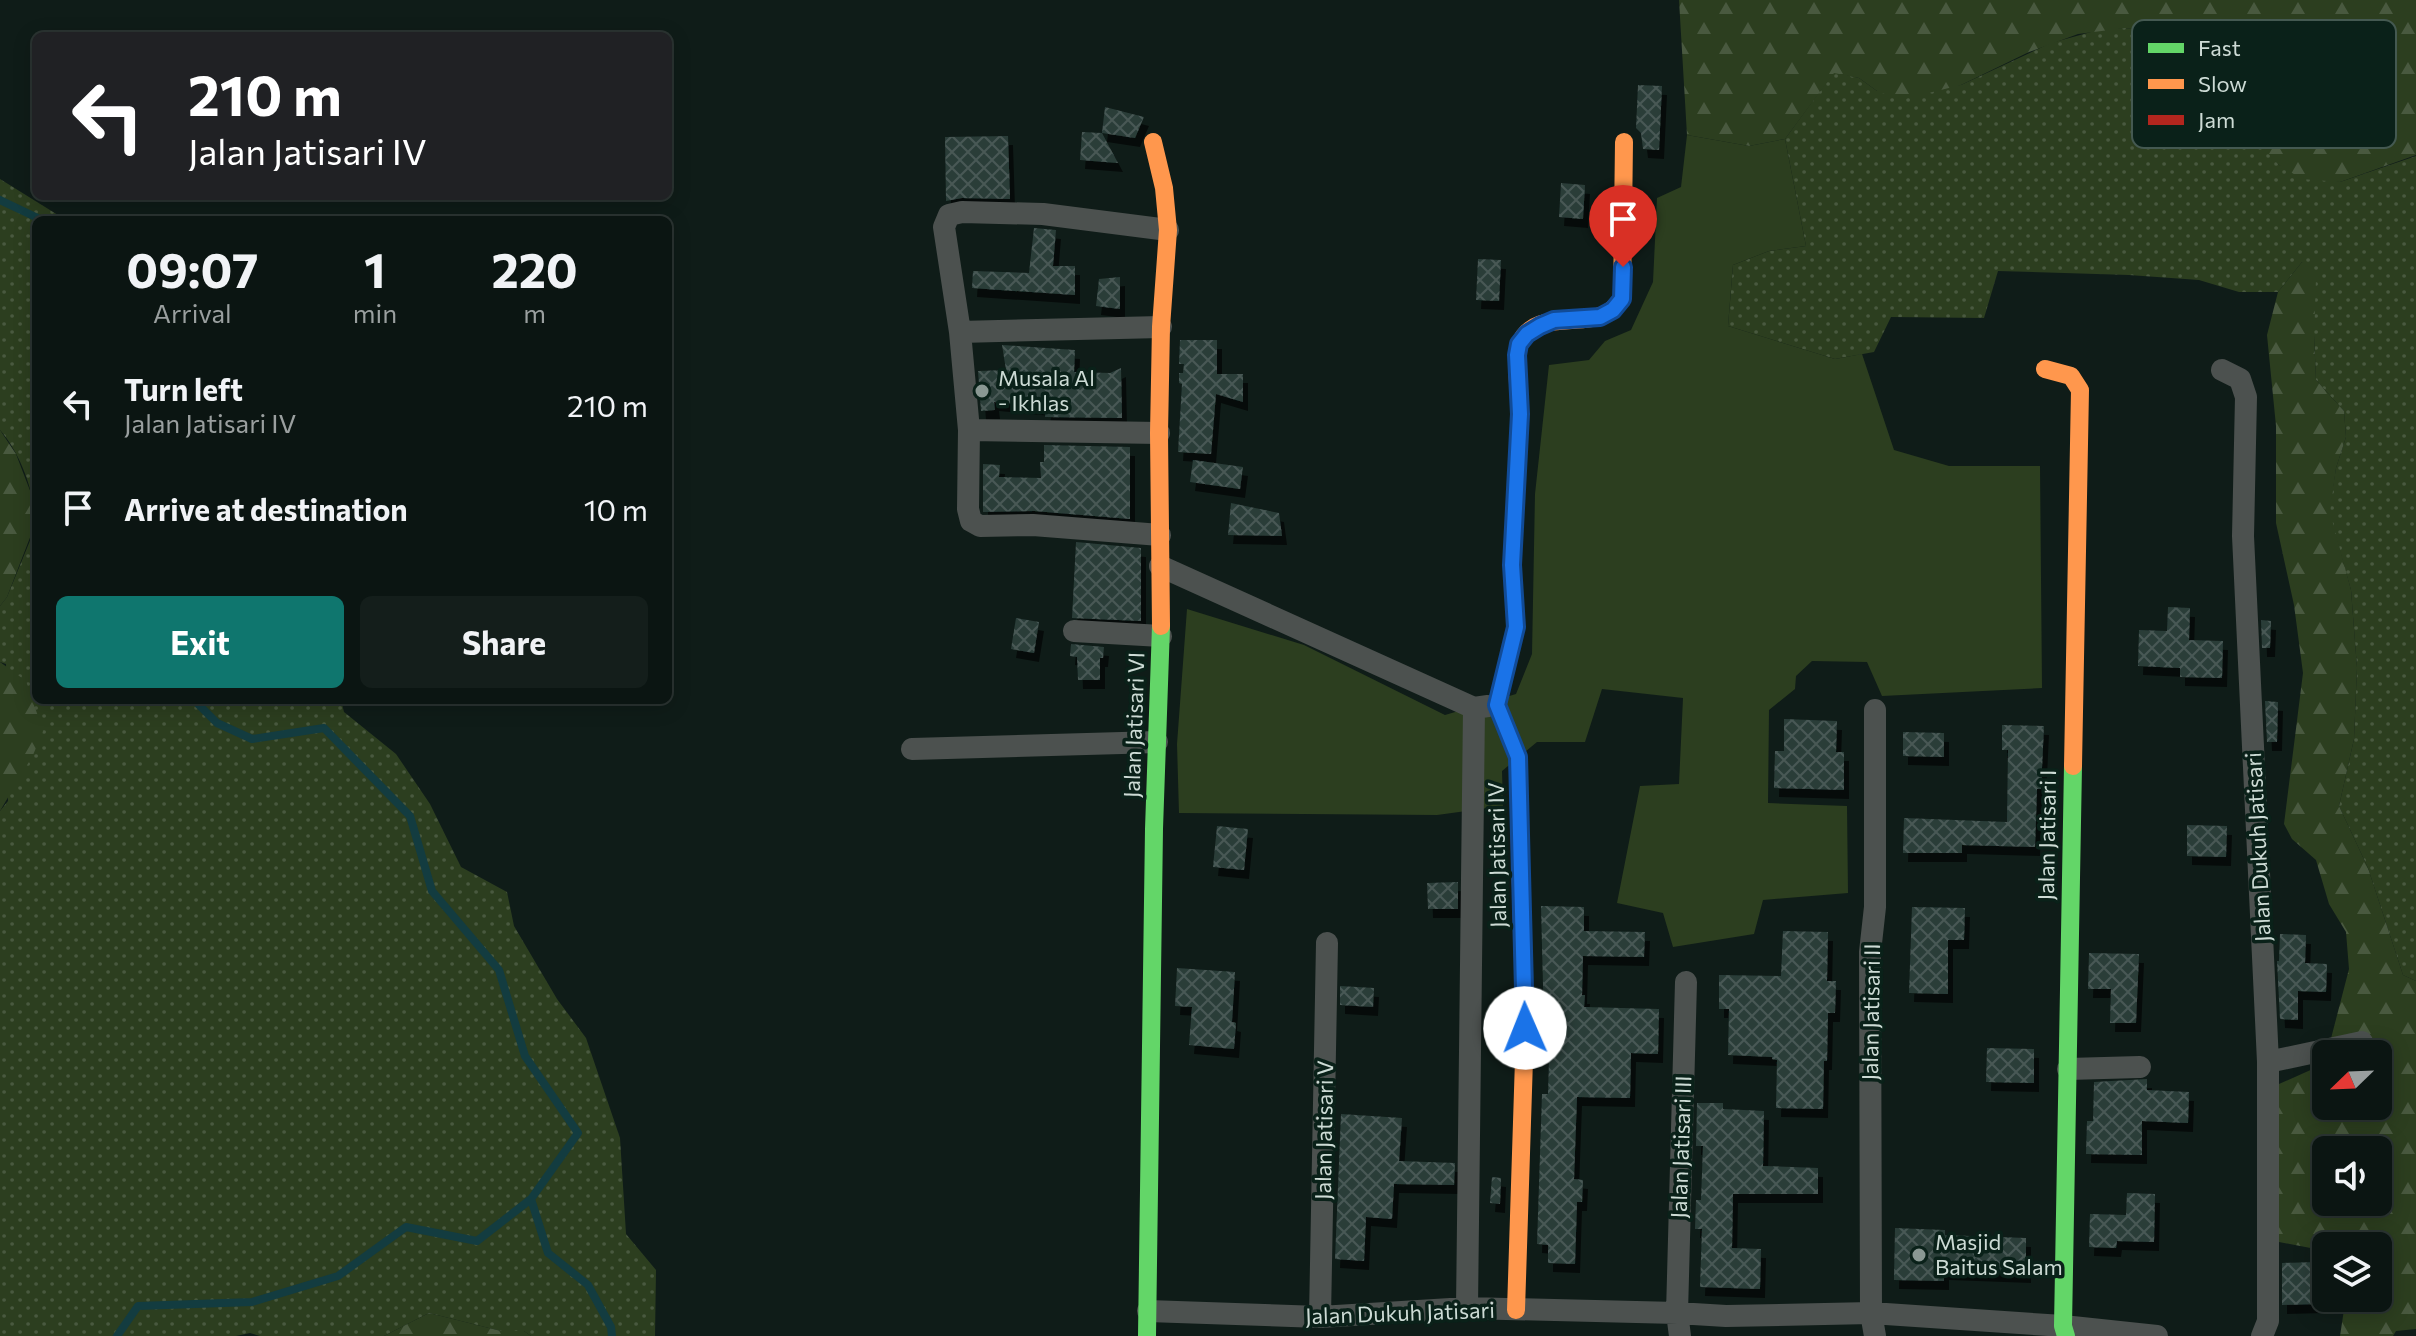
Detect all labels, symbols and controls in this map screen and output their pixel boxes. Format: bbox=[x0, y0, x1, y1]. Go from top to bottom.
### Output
legend bbox=[2132, 20, 2396, 148]
text: Fast bbox=[2198, 34, 2241, 61]
text: 210 m bbox=[188, 59, 342, 128]
icon: left bbox=[56, 64, 160, 168]
text: Slow bbox=[2198, 70, 2247, 97]
text: Jam bbox=[2198, 106, 2235, 133]
text: Jalan Jatisari IV bbox=[188, 128, 427, 172]
pin bbox=[1589, 185, 1657, 267]
icon: arrive bbox=[1601, 197, 1645, 241]
text: 09:07 bbox=[126, 239, 258, 298]
text: 1 bbox=[364, 239, 386, 298]
text: 220 bbox=[491, 239, 578, 298]
text: Arrival bbox=[153, 297, 232, 328]
text: min bbox=[353, 297, 397, 328]
text: m bbox=[523, 297, 546, 328]
place label: Musala Al - Ikhlas bbox=[998, 364, 1095, 416]
text: Turn left bbox=[124, 370, 243, 407]
icon: left bbox=[56, 382, 100, 426]
marker: Musala Al - Ikhlas bbox=[973, 382, 991, 400]
text: 210 m bbox=[567, 386, 648, 423]
text: Jalan Jatisari IV bbox=[124, 407, 296, 438]
icon: arrive bbox=[56, 486, 100, 530]
text: Arrive at destination bbox=[124, 490, 408, 527]
text: 10 m bbox=[584, 490, 648, 527]
button: Exit bbox=[56, 596, 344, 688]
button: Share bbox=[360, 596, 648, 688]
street label: Jalan Jatisari VI bbox=[1117, 652, 1150, 798]
street label: Jalan Dukuh Jatisari bbox=[2239, 752, 2276, 943]
street label: Jalan Jatisari I bbox=[2032, 769, 2061, 901]
street label: Jalan Jatisari IV bbox=[1482, 782, 1511, 928]
street label: Jalan Jatisari II bbox=[1856, 943, 1885, 1081]
position arrow bbox=[1483, 986, 1567, 1070]
north arrow bbox=[2312, 1040, 2392, 1120]
map controls bbox=[2312, 1040, 2392, 1312]
street label: Jalan Jatisari V bbox=[1309, 1060, 1338, 1200]
street label: Jalan Jatisari III bbox=[1665, 1075, 1696, 1219]
button: sound bbox=[2312, 1136, 2392, 1216]
place label: Masjid Baitus Salam bbox=[1935, 1228, 2063, 1280]
button: layers bbox=[2312, 1232, 2392, 1312]
marker: Masjid Baitus Salam bbox=[1910, 1246, 1928, 1264]
street label: Jalan Dukuh Jatisari bbox=[1305, 1296, 1495, 1329]

